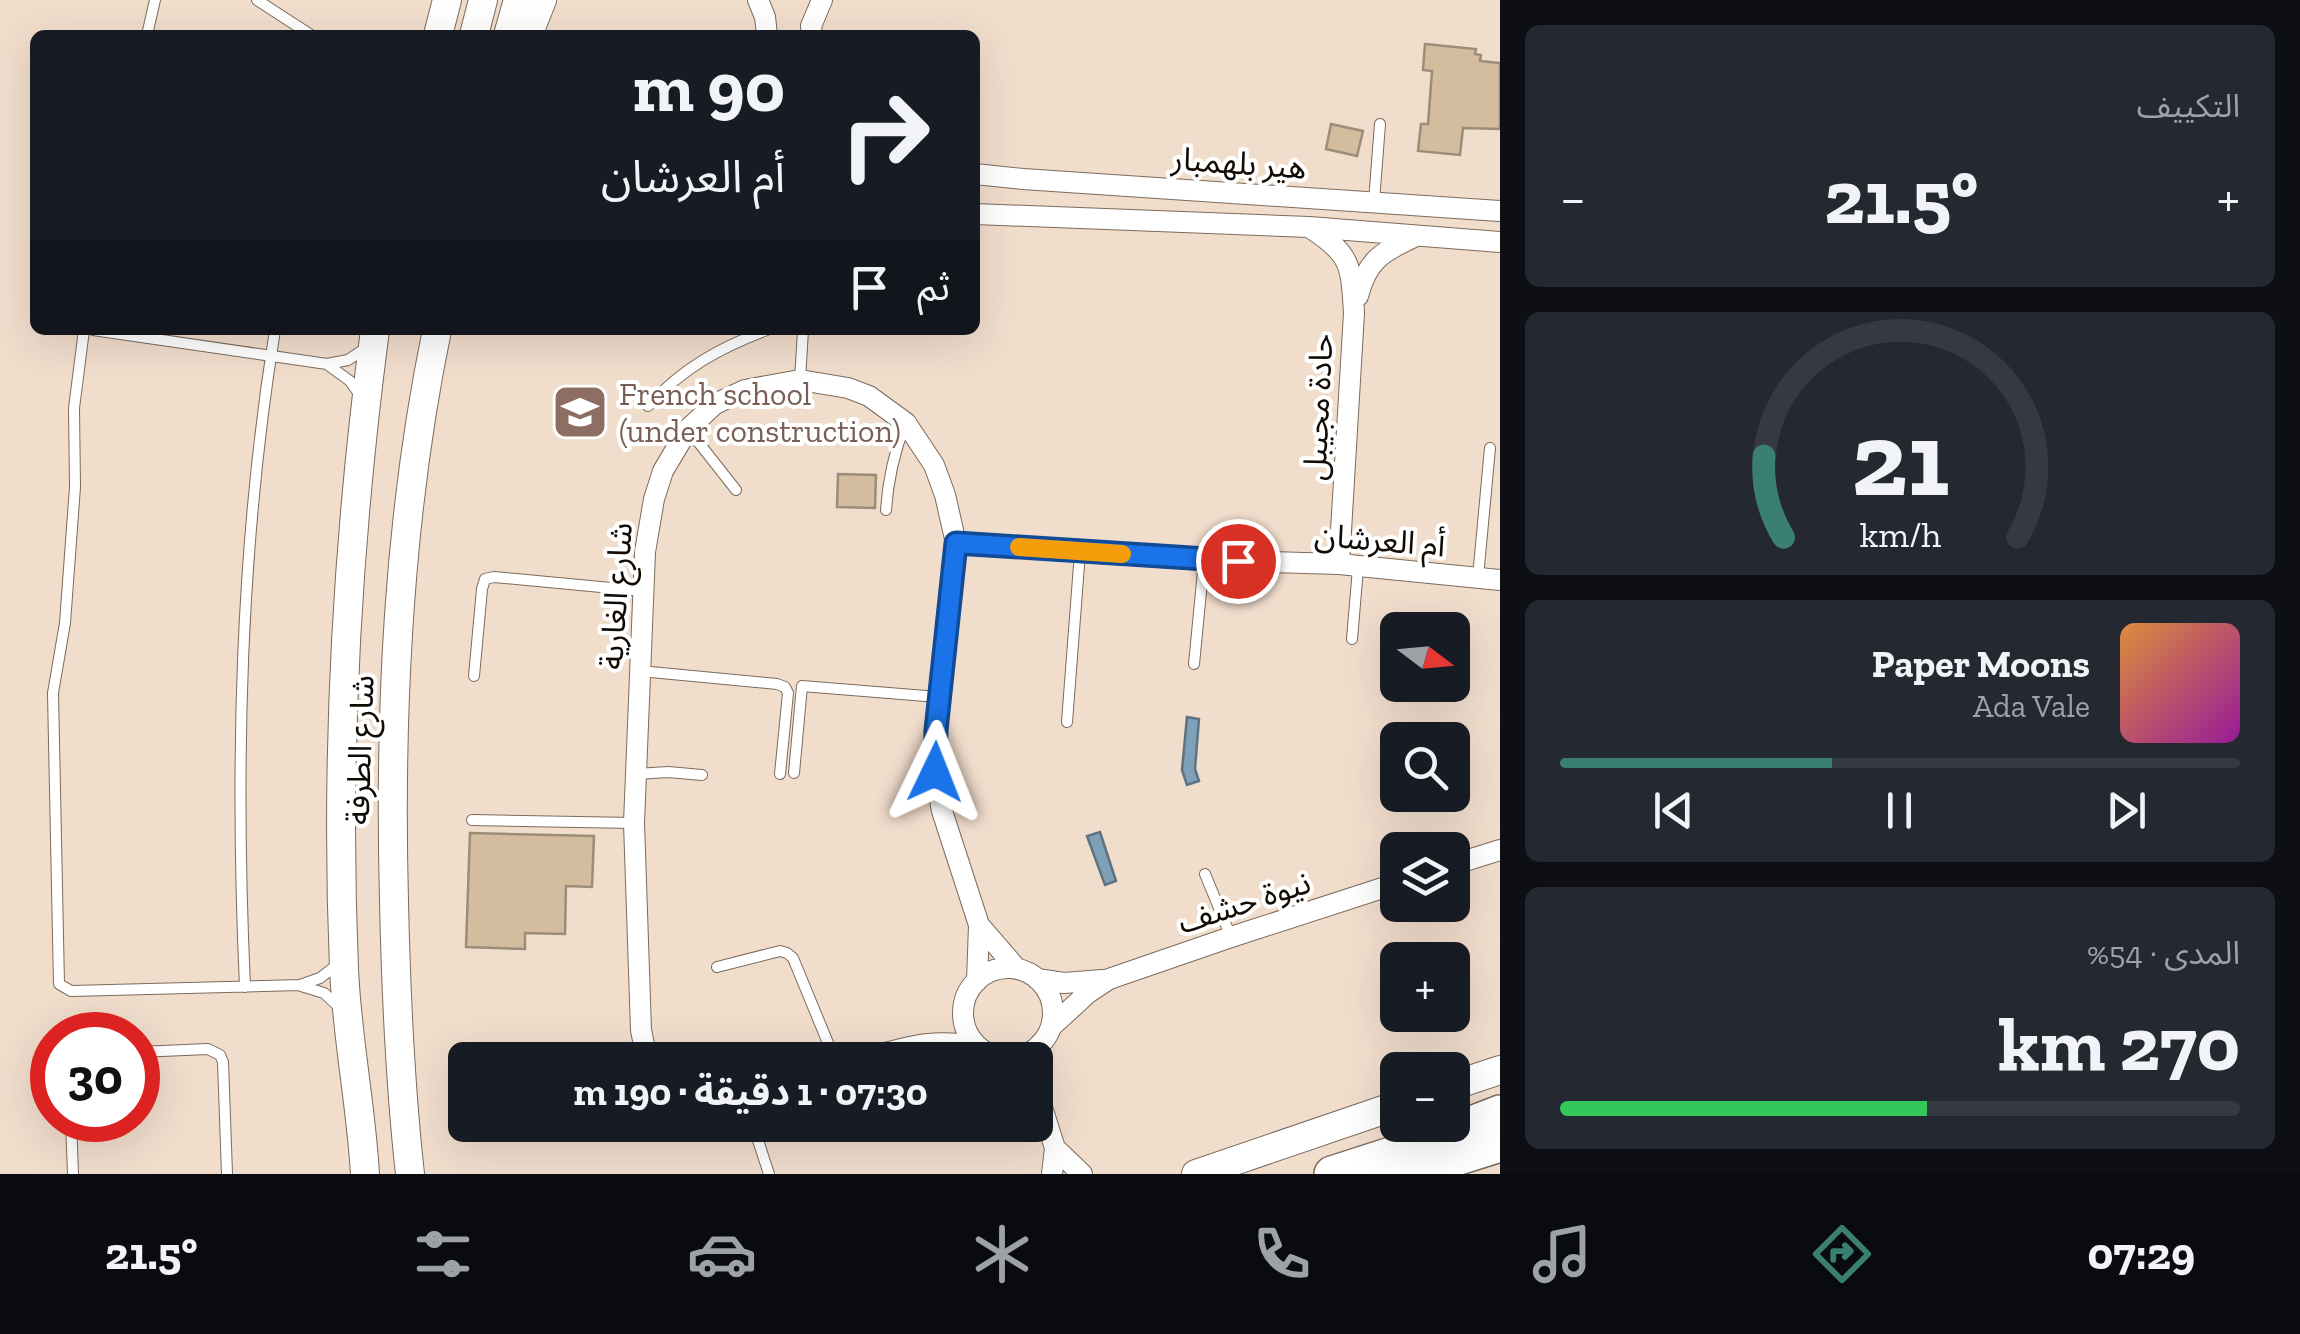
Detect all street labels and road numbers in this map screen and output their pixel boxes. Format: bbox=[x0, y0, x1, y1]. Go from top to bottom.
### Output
street label: هير بلهمبار bbox=[1169, 139, 1308, 187]
street label: حادة مجيبل bbox=[1295, 333, 1341, 481]
street label: أم العرشان bbox=[1313, 515, 1447, 570]
street label: شارع الغارية bbox=[592, 521, 645, 671]
street label: شارع الطرفة bbox=[338, 674, 387, 826]
street label: نيوة حشف bbox=[1173, 863, 1315, 941]

